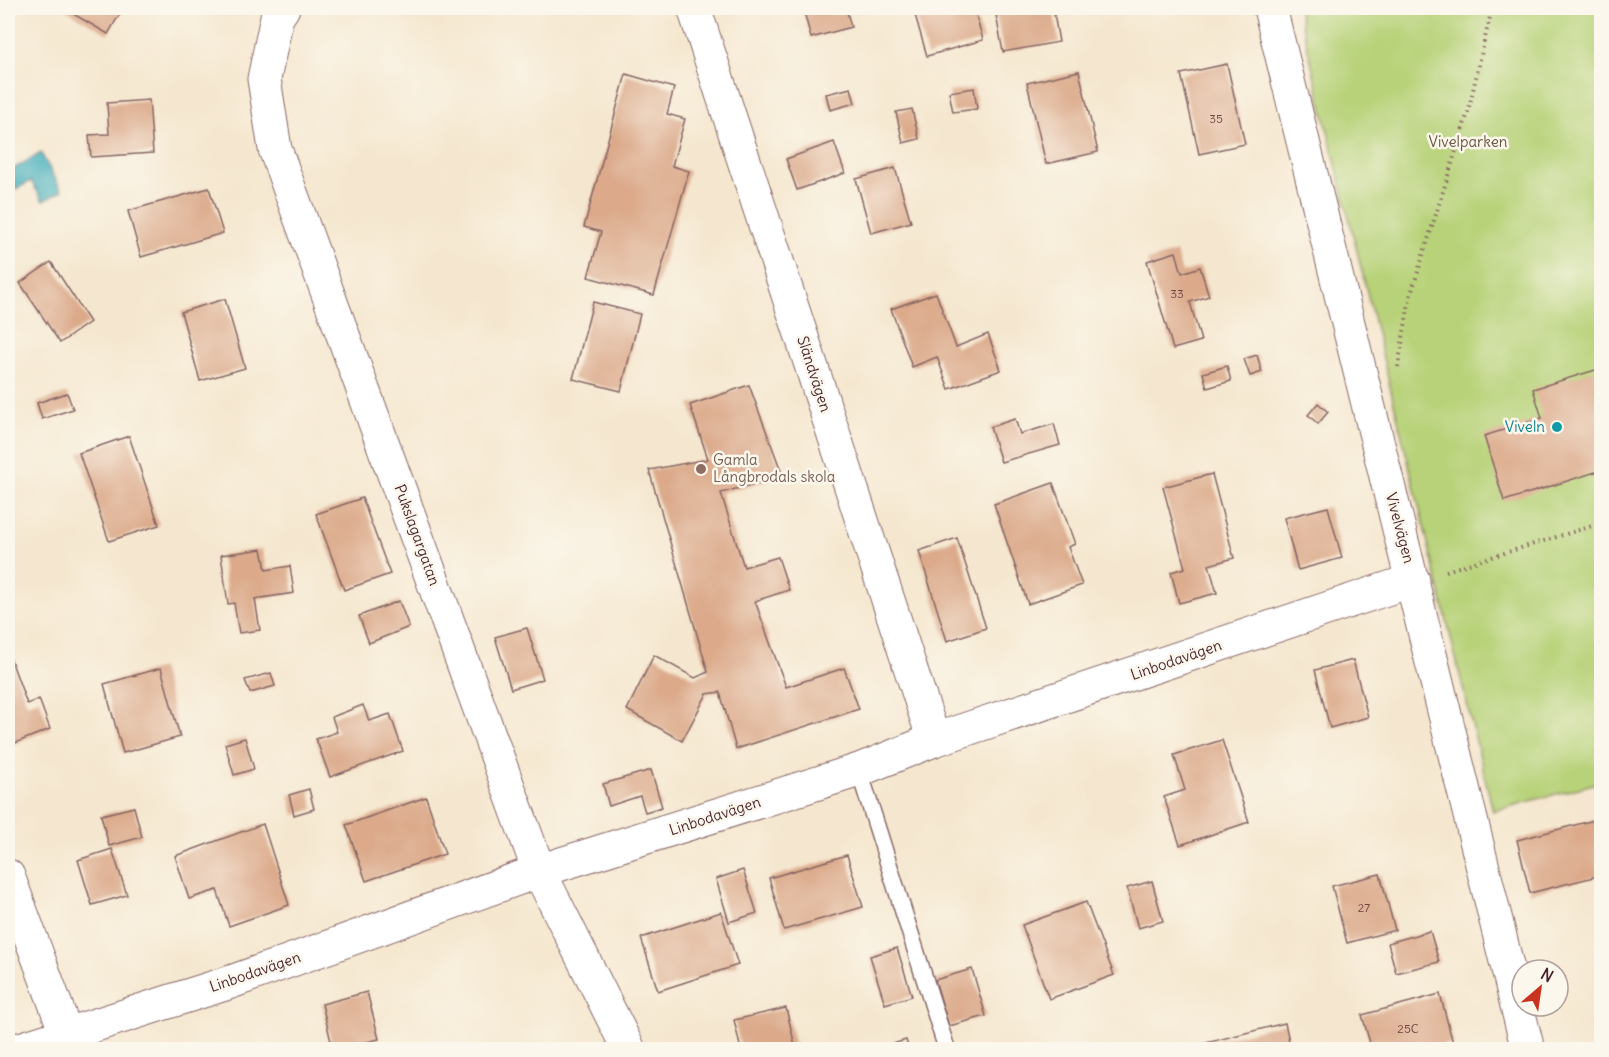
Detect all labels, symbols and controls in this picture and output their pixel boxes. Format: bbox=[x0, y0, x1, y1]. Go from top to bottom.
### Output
house number: 35 bbox=[1209, 111, 1223, 126]
park label: Vivelparken bbox=[1429, 132, 1508, 151]
house number: 33 bbox=[1170, 286, 1184, 301]
street label: Sländvägen bbox=[793, 334, 836, 414]
place label: Viveln bbox=[1505, 417, 1545, 436]
marker: Viveln bbox=[1550, 420, 1564, 434]
place label: Gamla Långbrodals skola bbox=[713, 450, 836, 486]
marker: Gamla Långbrodals skola bbox=[694, 462, 708, 476]
street label: Pukslagargatan bbox=[390, 482, 445, 588]
street label: Vivelvägen bbox=[1382, 490, 1419, 566]
street label: Linbodavägen bbox=[1128, 635, 1224, 684]
street label: Linbodavägen bbox=[667, 792, 763, 839]
house number: 27 bbox=[1358, 900, 1370, 915]
street label: Linbodavägen bbox=[207, 947, 303, 996]
north arrow bbox=[1510, 958, 1570, 1018]
text: N bbox=[1538, 963, 1557, 986]
house number: 25C bbox=[1397, 1021, 1419, 1036]

